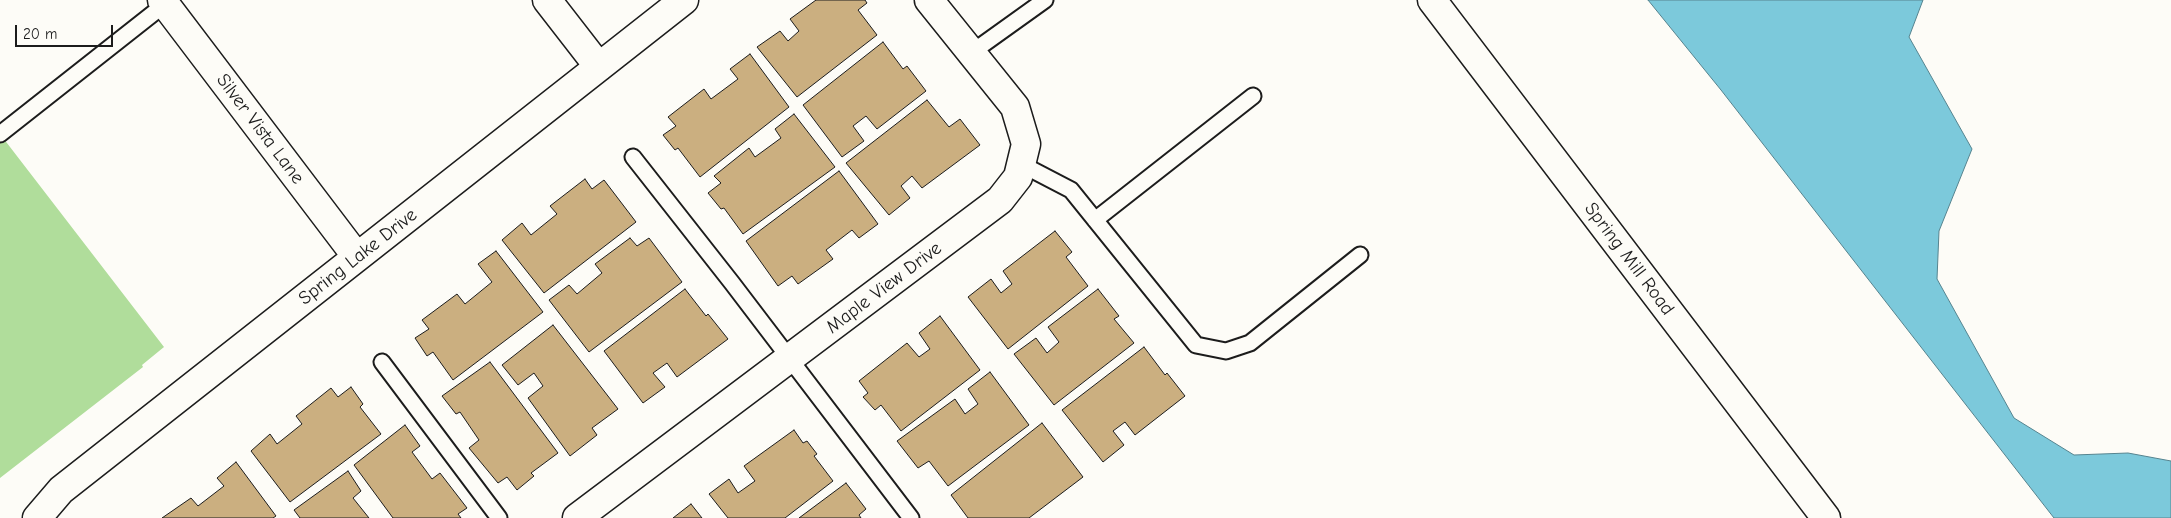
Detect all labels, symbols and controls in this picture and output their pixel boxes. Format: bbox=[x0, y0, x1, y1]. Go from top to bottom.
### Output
scale bar bbox=[18, 15, 115, 47]
text: 20 m bbox=[23, 25, 57, 43]
street label: Silver Vista Lane bbox=[211, 69, 309, 189]
street label: Spring Mill Road bbox=[1579, 198, 1679, 320]
street label: Spring Lake Drive bbox=[294, 204, 422, 310]
street label: Maple View Drive bbox=[822, 237, 946, 339]

